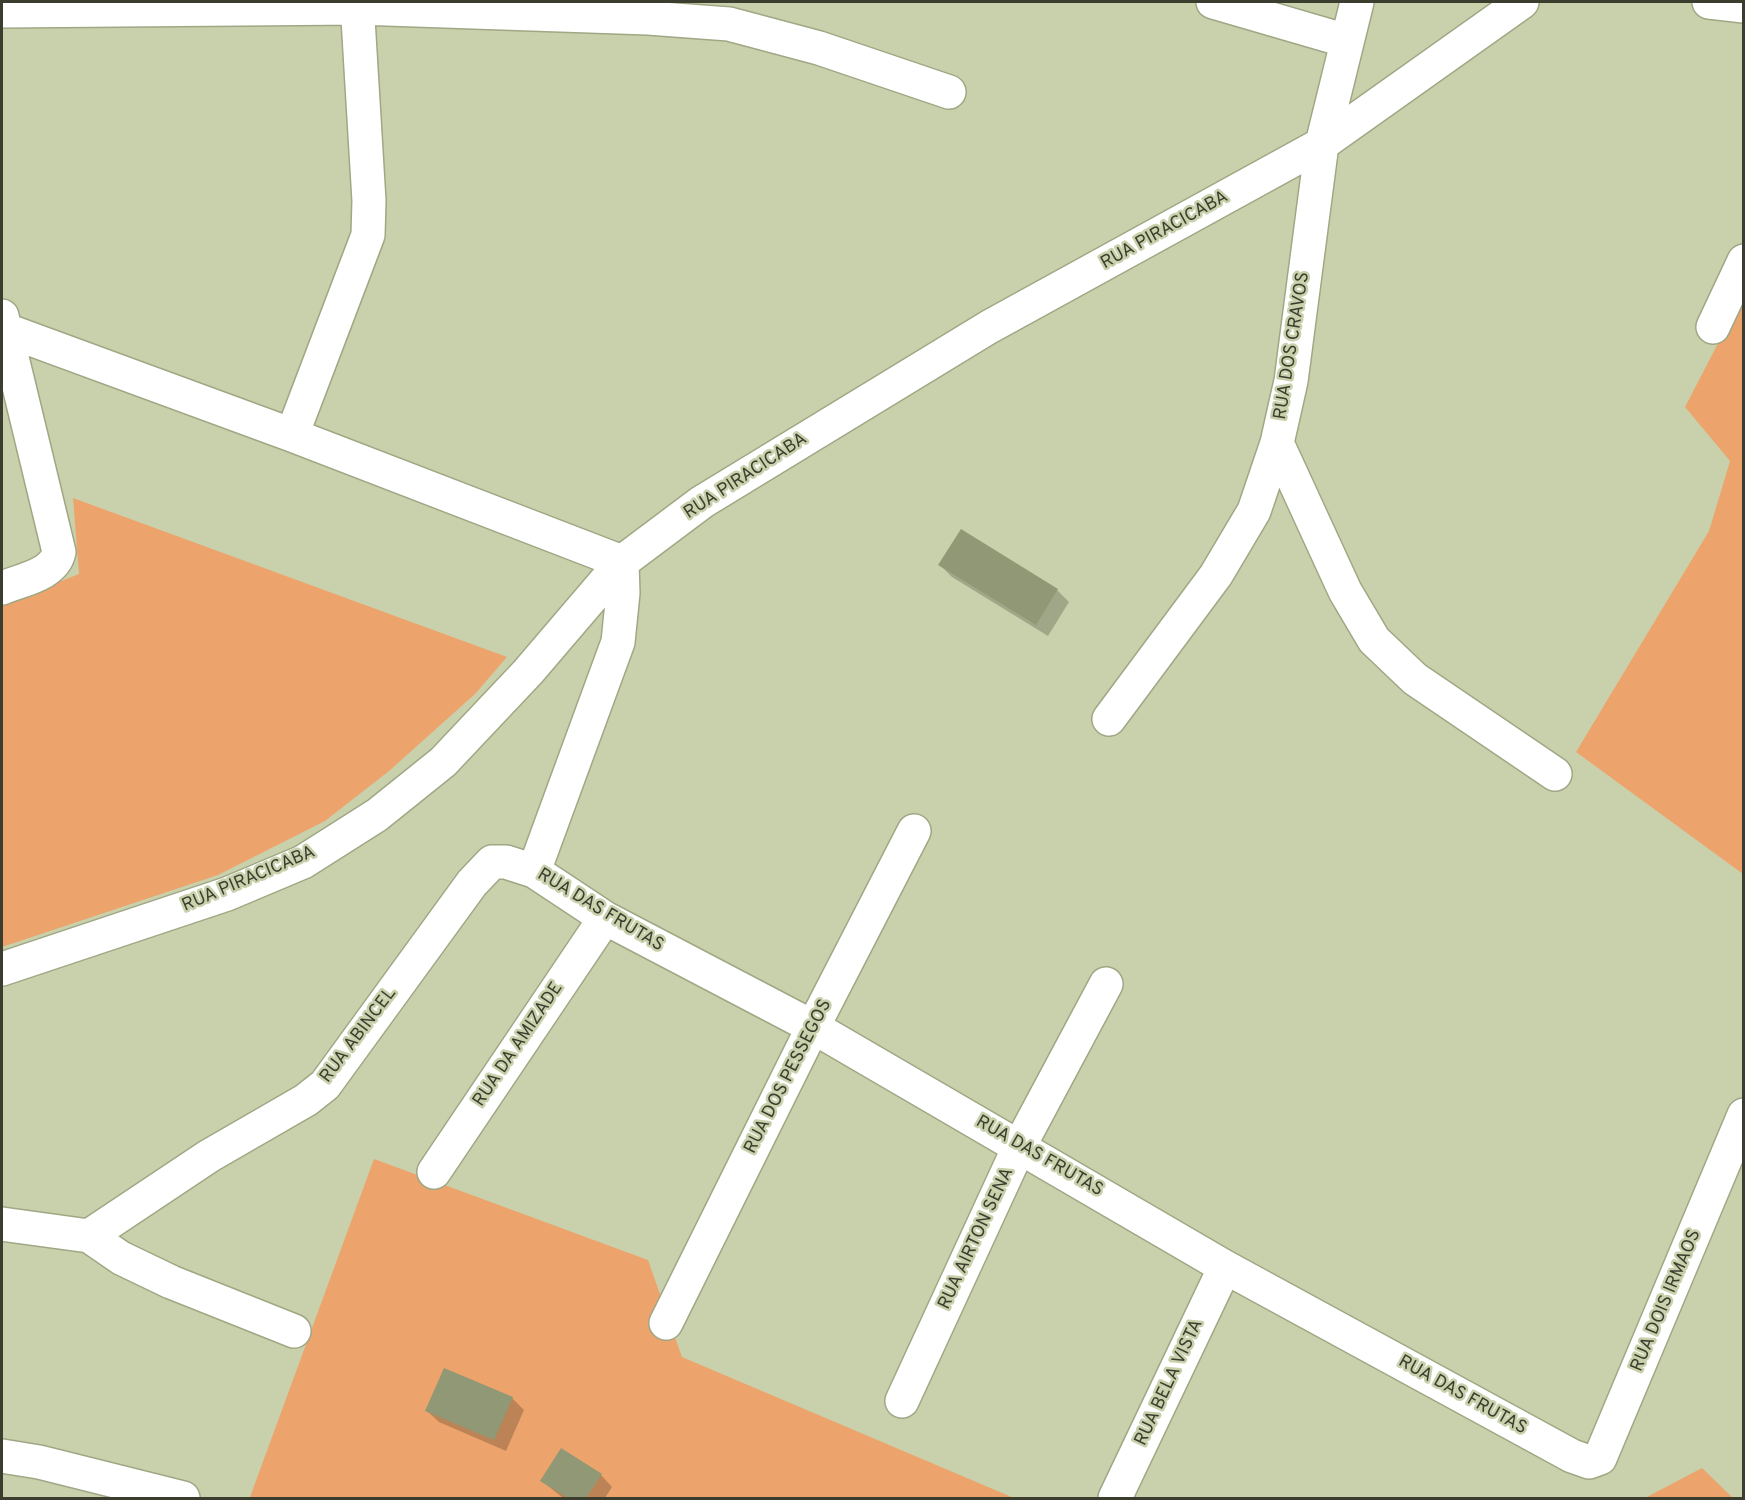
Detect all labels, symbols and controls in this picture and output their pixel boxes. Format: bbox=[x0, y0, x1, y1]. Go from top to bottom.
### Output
street label: RUA PIRACICABA bbox=[1097, 187, 1233, 275]
street label: RUA DOS CRAVOS bbox=[1271, 271, 1315, 421]
street label: RUA PIRACICABA bbox=[680, 429, 812, 525]
street label: RUA PIRACICABA bbox=[179, 842, 319, 918]
street label: RUA DAS FRUTAS bbox=[533, 865, 667, 957]
street label: RUA DA AMIZADE bbox=[469, 979, 569, 1111]
street label: RUA ABINCEL bbox=[316, 984, 402, 1088]
street label: RUA DOS PESSEGOS bbox=[741, 996, 837, 1158]
street label: RUA DAS FRUTAS bbox=[971, 1112, 1107, 1202]
street label: RUA AIRTON SENA bbox=[935, 1165, 1019, 1313]
street label: RUA DOIS IRMAOS bbox=[1627, 1227, 1707, 1375]
street label: RUA BELA VISTA bbox=[1131, 1316, 1209, 1450]
street label: RUA DAS FRUTAS bbox=[1394, 1352, 1530, 1440]

